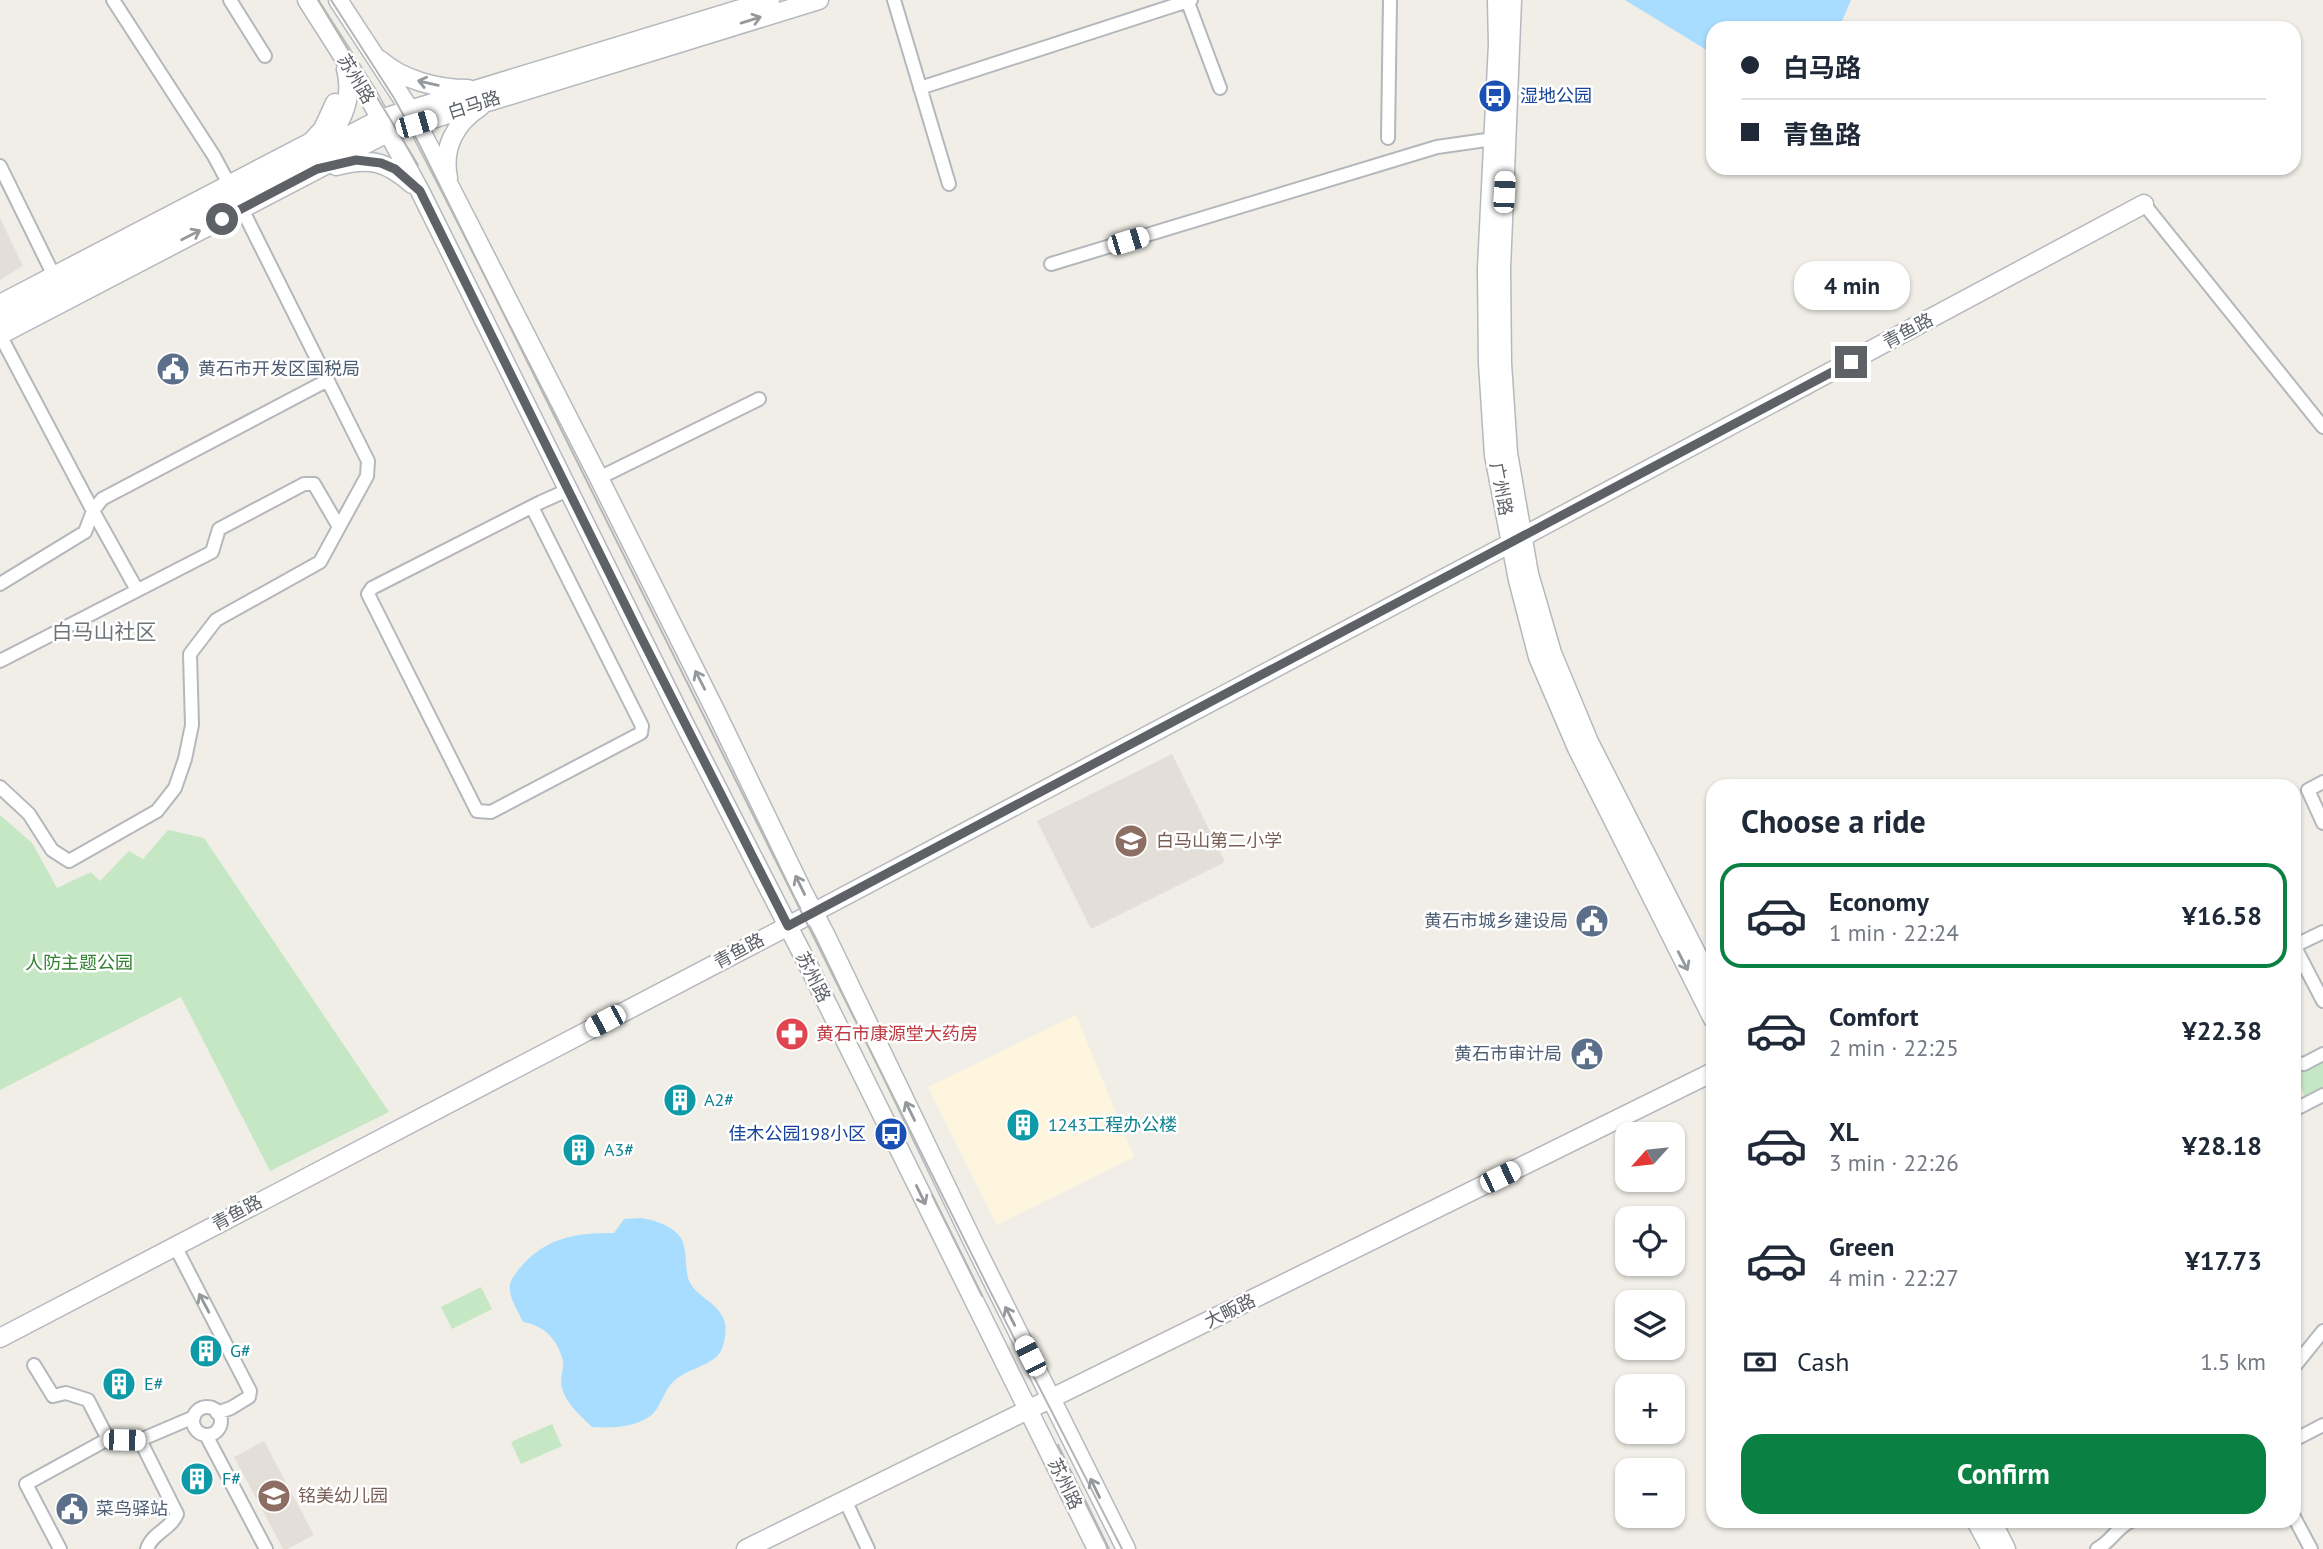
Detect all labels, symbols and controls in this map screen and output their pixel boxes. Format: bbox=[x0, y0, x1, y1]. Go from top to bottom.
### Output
one-way arrow bbox=[740, 13, 762, 26]
street label: 苏州路 bbox=[333, 50, 380, 108]
text: 白马路 bbox=[1783, 51, 1861, 84]
one-way arrow bbox=[417, 76, 440, 89]
bus stop icon: 湿地公园 bbox=[1476, 77, 1514, 115]
place label: 湿地公园 bbox=[1520, 84, 1592, 107]
street label: 白马路 bbox=[445, 85, 503, 124]
car bbox=[393, 108, 440, 140]
text: 青鱼路 bbox=[1783, 118, 1861, 151]
car bbox=[1493, 170, 1516, 214]
route start bbox=[206, 203, 238, 235]
car bbox=[1105, 225, 1152, 257]
one-way arrow bbox=[180, 228, 201, 242]
callout: 4 min bbox=[1793, 260, 1909, 310]
text: 4 min bbox=[1824, 271, 1880, 300]
street label: 青鱼路 bbox=[1879, 308, 1937, 353]
route end bbox=[1835, 346, 1867, 378]
public building icon: 黄石市开发区国税局 bbox=[154, 350, 192, 388]
place label: 黄石市开发区国税局 bbox=[198, 357, 360, 380]
street label: 广州路 bbox=[1485, 460, 1518, 518]
district label: 白马山社区 bbox=[52, 618, 157, 645]
one-way arrow bbox=[693, 670, 707, 691]
text: Choose a ride bbox=[1741, 800, 1926, 842]
school or university icon: 白马山第二小学 bbox=[1112, 822, 1150, 860]
place label: 白马山第二小学 bbox=[1156, 829, 1282, 852]
one-way arrow bbox=[792, 875, 806, 896]
icon: car bbox=[1745, 884, 1808, 947]
text: Economy bbox=[1829, 885, 1929, 918]
text: ¥16.58 bbox=[2182, 899, 2262, 932]
public building icon: 黄石市城乡建设局 bbox=[1573, 902, 1611, 940]
place label: 黄石市城乡建设局 bbox=[1424, 909, 1568, 932]
text: 1 min · 22:24 bbox=[1829, 918, 1959, 947]
street label: 青鱼路 bbox=[710, 928, 768, 973]
street label: 苏州路 bbox=[791, 947, 836, 1006]
one-way arrow bbox=[1677, 950, 1691, 971]
park label: 人防主题公园 bbox=[25, 951, 133, 974]
icon: car bbox=[1745, 999, 1808, 1062]
text: Comfort bbox=[1829, 1000, 1919, 1033]
car bbox=[582, 1002, 629, 1040]
text: ¥22.38 bbox=[2182, 1014, 2262, 1047]
pharmacy icon: 黄石市康源堂大药房 bbox=[773, 1015, 811, 1053]
place label: 黄石市康源堂大药房 bbox=[816, 1022, 978, 1045]
text: 2 min · 22:25 bbox=[1829, 1033, 1959, 1062]
public building icon: 黄石市审计局 bbox=[1568, 1035, 1606, 1073]
place label: 黄石市审计局 bbox=[1454, 1042, 1562, 1065]
building icon: A2# bbox=[661, 1081, 699, 1119]
place label: A2# bbox=[704, 1088, 734, 1111]
one-way arrow bbox=[903, 1101, 917, 1122]
building icon: 1243工程办公楼 bbox=[1004, 1106, 1042, 1144]
place label: 1243工程办公楼 bbox=[1048, 1113, 1177, 1136]
icon: car bbox=[1745, 1114, 1808, 1177]
bus stop icon: 佳木公园198小区 bbox=[872, 1115, 910, 1153]
text: XL bbox=[1829, 1115, 1859, 1148]
place label: 佳木公园198小区 bbox=[729, 1122, 866, 1145]
north arrow bbox=[1615, 1122, 1685, 1192]
map controls bbox=[1615, 1122, 1685, 1528]
text: ¥28.18 bbox=[2182, 1129, 2262, 1162]
building icon: A3# bbox=[560, 1131, 598, 1169]
place label: A3# bbox=[604, 1138, 634, 1161]
text: 3 min · 22:26 bbox=[1829, 1148, 1959, 1177]
car bbox=[1477, 1158, 1524, 1196]
one-way arrow bbox=[914, 1184, 928, 1205]
street label: 青鱼路 bbox=[208, 1190, 266, 1235]
button: locate bbox=[1615, 1206, 1685, 1276]
icon: car bbox=[1745, 1229, 1808, 1292]
text: Green bbox=[1829, 1230, 1894, 1263]
text: ¥17.73 bbox=[2185, 1244, 2262, 1277]
text: 4 min · 22:27 bbox=[1829, 1263, 1959, 1292]
street label: 大畈路 bbox=[1200, 1288, 1259, 1333]
button: layers bbox=[1615, 1290, 1685, 1360]
one-way arrow bbox=[197, 1293, 211, 1314]
one-way arrow bbox=[1002, 1306, 1016, 1327]
building icon: G# bbox=[187, 1332, 225, 1370]
car bbox=[1012, 1333, 1049, 1379]
place label: G# bbox=[230, 1339, 251, 1362]
icon: cash bbox=[1741, 1343, 1779, 1381]
text: Cash bbox=[1797, 1345, 1849, 1378]
text: 1.5 km bbox=[2200, 1347, 2266, 1376]
building icon: E# bbox=[100, 1365, 138, 1403]
place label: E# bbox=[144, 1372, 163, 1395]
button: + bbox=[1615, 1374, 1685, 1444]
car bbox=[103, 1429, 146, 1451]
button: Confirm bbox=[1741, 1434, 2266, 1514]
street label: 苏州路 bbox=[1043, 1454, 1088, 1513]
button: − bbox=[1615, 1458, 1685, 1528]
building icon: F# bbox=[178, 1460, 216, 1498]
place label: F# bbox=[222, 1467, 241, 1490]
school or university icon: 铭美幼儿园 bbox=[255, 1477, 293, 1515]
one-way arrow bbox=[1088, 1478, 1102, 1499]
place label: 铭美幼儿园 bbox=[298, 1484, 388, 1507]
public building icon: 菜鸟驿站 bbox=[53, 1490, 91, 1528]
place label: 菜鸟驿站 bbox=[96, 1497, 168, 1520]

